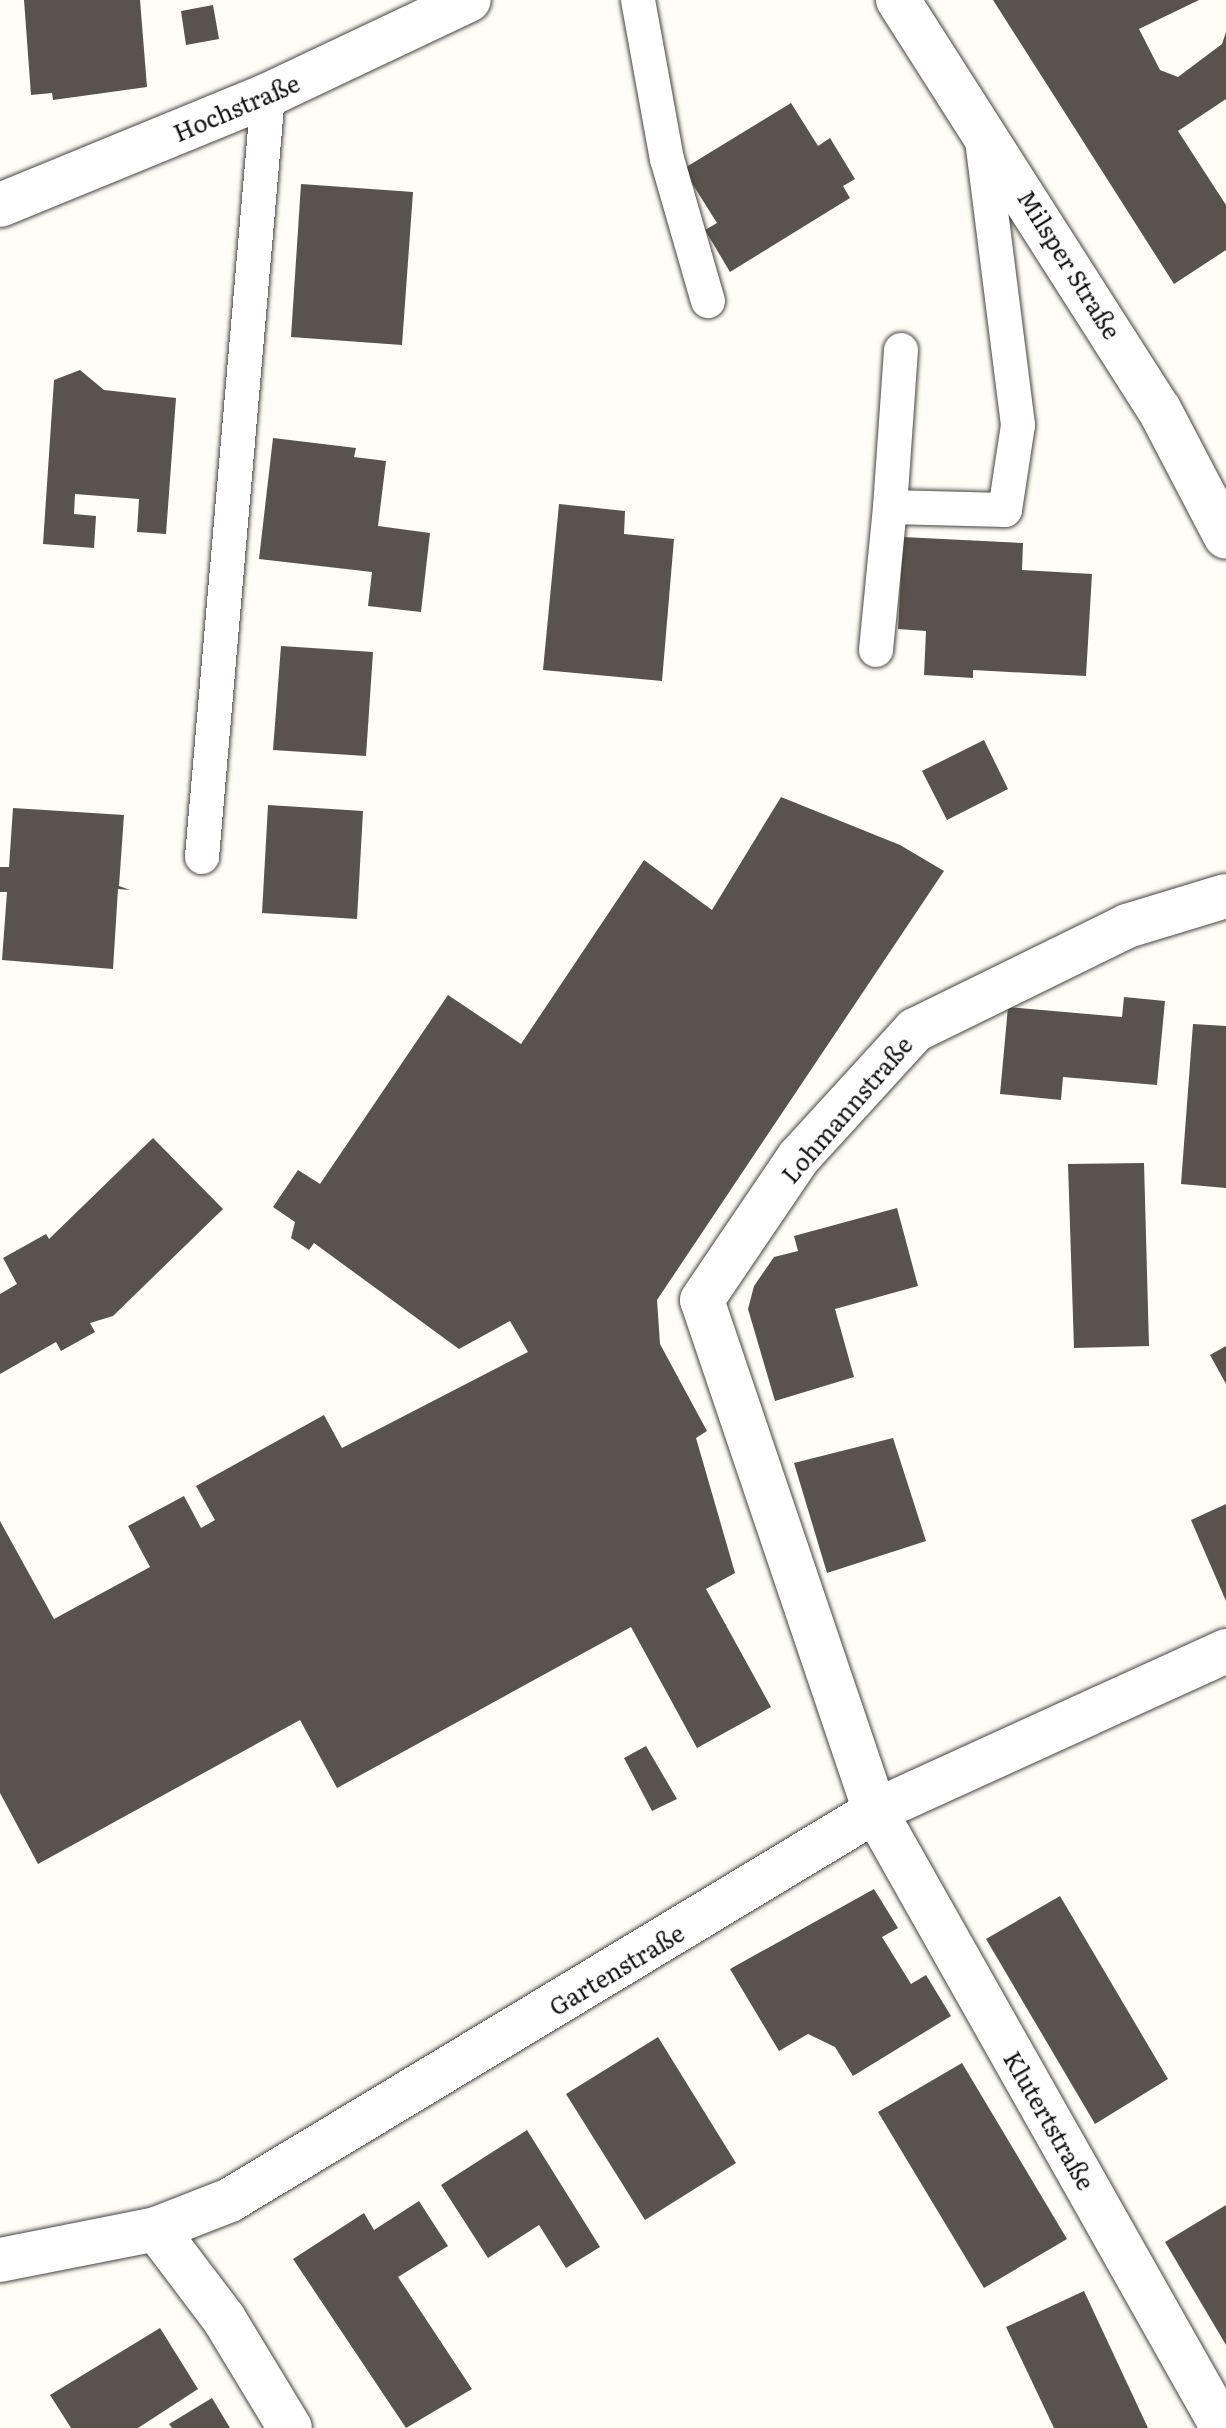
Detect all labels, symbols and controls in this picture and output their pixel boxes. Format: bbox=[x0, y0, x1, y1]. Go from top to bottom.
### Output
street label: Hochstraße bbox=[169, 68, 303, 146]
street label: Milsper Straße bbox=[1013, 184, 1127, 344]
street label: Lohmannstraße bbox=[775, 1030, 917, 1188]
street label: Gartenstraße bbox=[543, 1917, 689, 2021]
street label: Klutertstraße bbox=[999, 2045, 1101, 2195]

